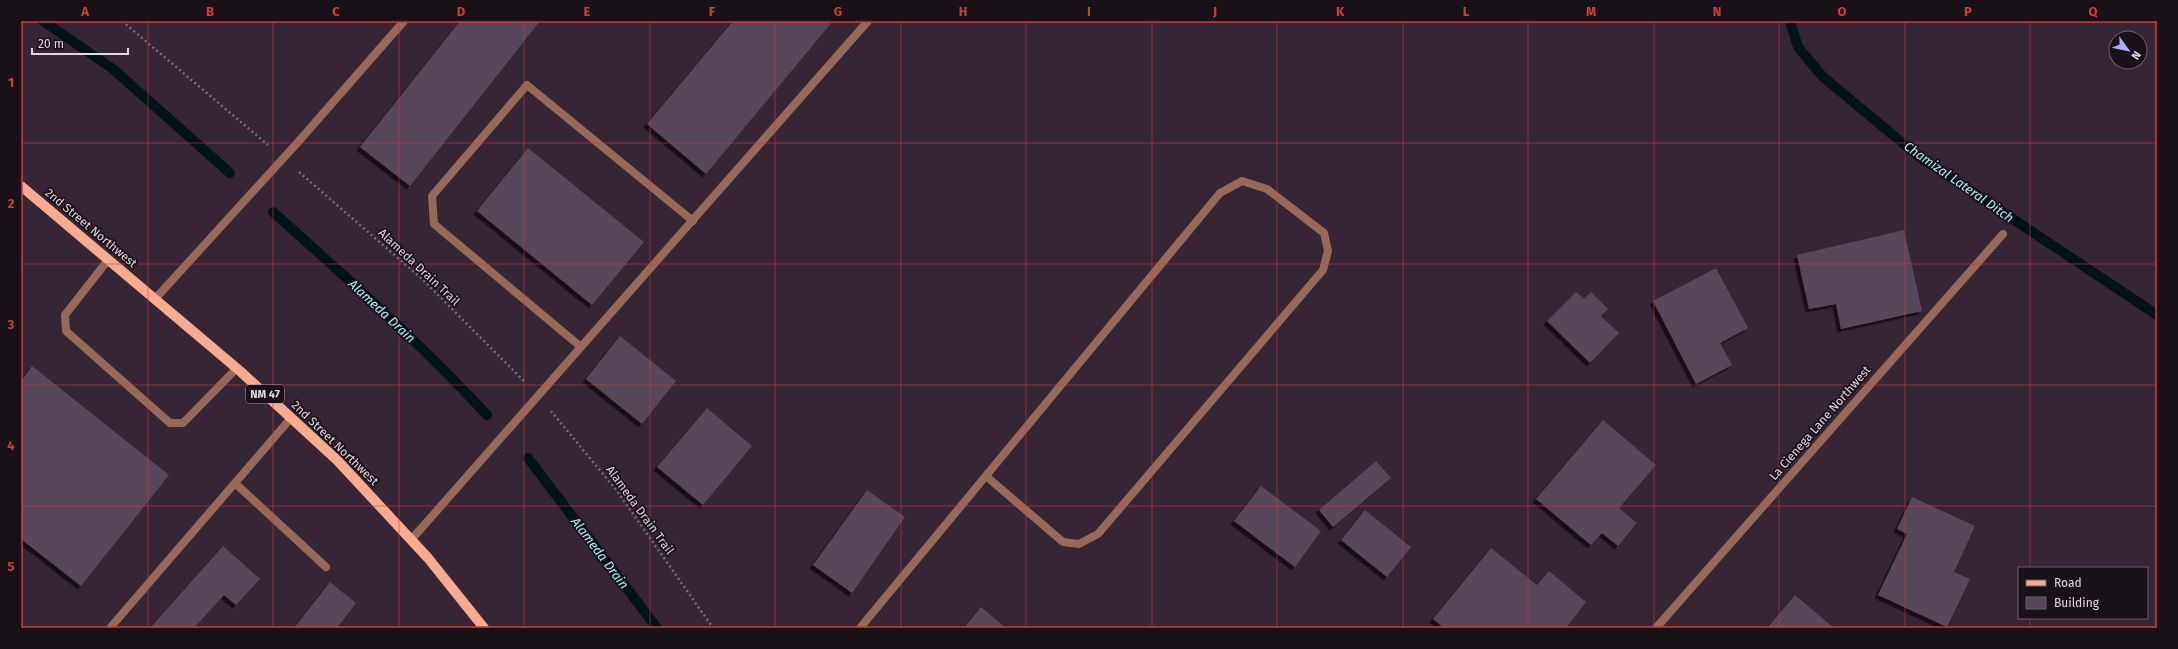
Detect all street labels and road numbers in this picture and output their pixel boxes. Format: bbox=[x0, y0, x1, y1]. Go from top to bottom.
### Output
street label: 2nd Street Northwest bbox=[42, 186, 140, 271]
street label: Alameda Drain Trail bbox=[375, 226, 463, 309]
street label: La Cienega Lane Northwest bbox=[1767, 362, 1874, 483]
road number: NM 47 bbox=[246, 385, 284, 403]
street label: 2nd Street Northwest bbox=[289, 398, 382, 489]
street label: Alameda Drain Trail bbox=[603, 463, 677, 557]

